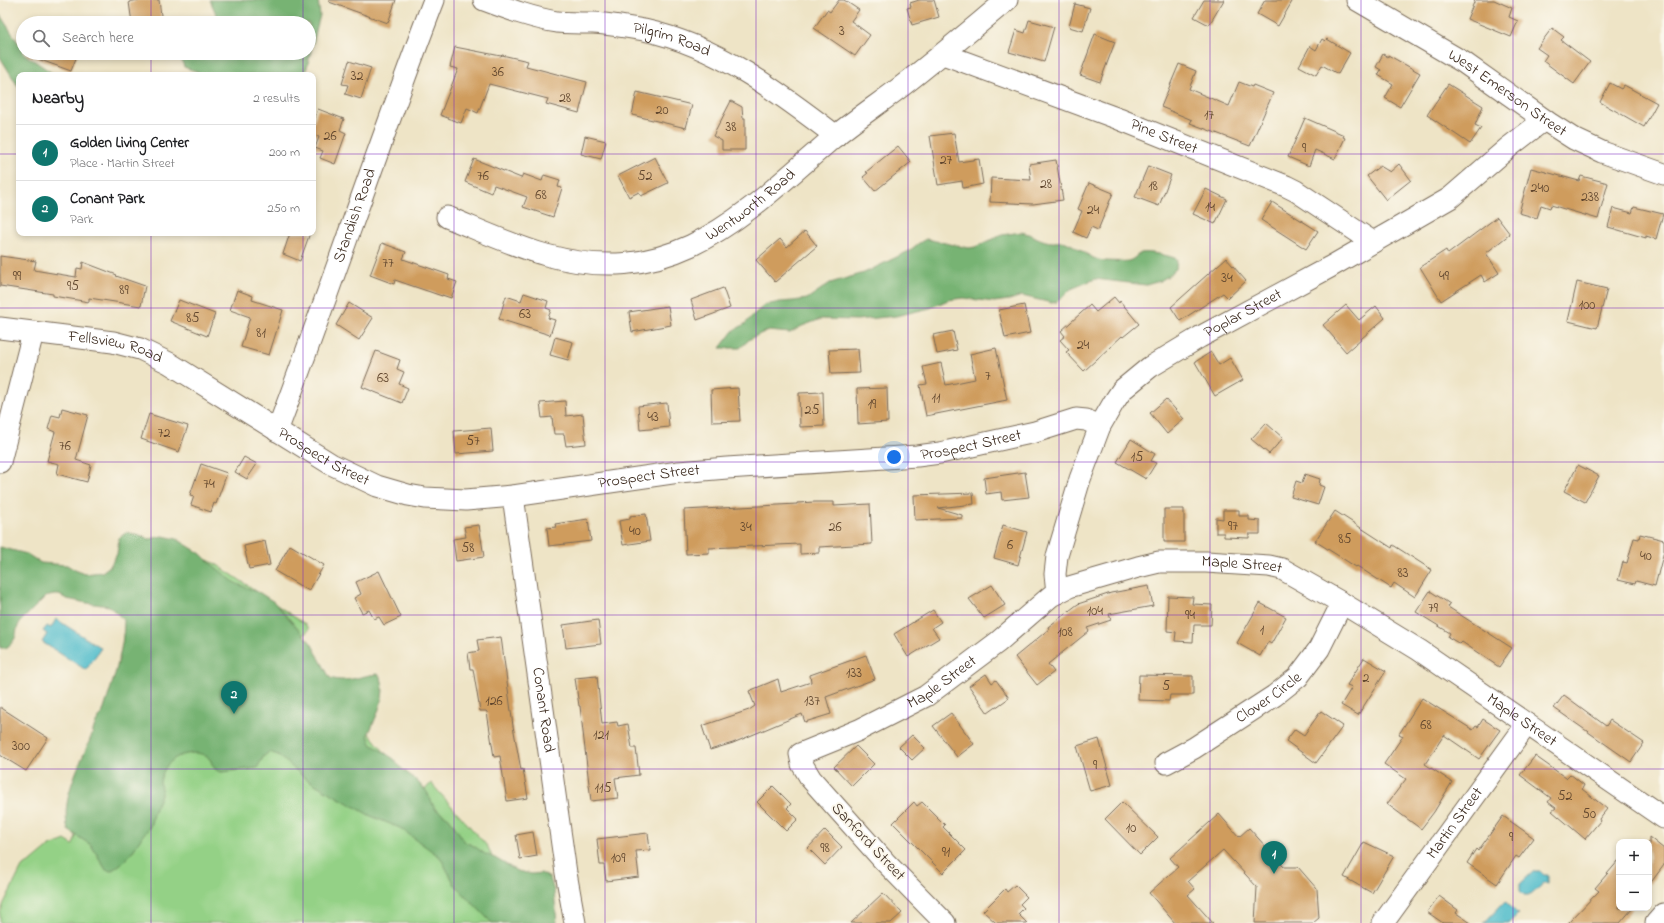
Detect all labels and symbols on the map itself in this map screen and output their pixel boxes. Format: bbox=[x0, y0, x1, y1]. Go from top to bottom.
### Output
street label: Pilgrim Road bbox=[631, 16, 714, 63]
house number: 3 bbox=[839, 21, 845, 42]
street label: West Emerson Street bbox=[1443, 44, 1572, 144]
house number: 36 bbox=[492, 62, 504, 83]
house number: 32 bbox=[351, 66, 363, 87]
house number: 28 bbox=[559, 88, 571, 109]
house number: 20 bbox=[655, 100, 669, 121]
house number: 17 bbox=[1204, 105, 1214, 126]
street label: Pine Street bbox=[1127, 113, 1202, 162]
house number: 38 bbox=[725, 117, 737, 138]
house number: 26 bbox=[323, 126, 337, 147]
house number: 9 bbox=[1302, 138, 1307, 159]
house number: 27 bbox=[940, 150, 953, 171]
street label: Wentworth Road bbox=[701, 163, 801, 248]
street label: Standish Road bbox=[327, 165, 383, 266]
house number: 76 bbox=[477, 166, 489, 187]
house number: 52 bbox=[638, 166, 653, 187]
house number: 28 bbox=[1040, 174, 1052, 195]
house number: 18 bbox=[1148, 176, 1158, 197]
house number: 240 bbox=[1531, 178, 1549, 199]
house number: 68 bbox=[535, 185, 547, 206]
house number: 238 bbox=[1581, 187, 1599, 208]
house number: 14 bbox=[1205, 197, 1215, 218]
house number: 24 bbox=[1087, 200, 1100, 221]
house number: 77 bbox=[382, 253, 394, 274]
house number: 99 bbox=[13, 266, 22, 287]
house number: 49 bbox=[1439, 266, 1450, 287]
house number: 34 bbox=[1221, 268, 1233, 289]
house number: 95 bbox=[67, 276, 79, 297]
house number: 89 bbox=[119, 280, 130, 301]
street label: Poplar Street bbox=[1200, 283, 1287, 345]
house number: 100 bbox=[1579, 295, 1595, 316]
house number: 63 bbox=[519, 304, 531, 325]
house number: 85 bbox=[186, 308, 200, 329]
house number: 81 bbox=[256, 323, 266, 344]
street label: Fellsview Road bbox=[66, 324, 166, 370]
house number: 24 bbox=[1077, 335, 1090, 356]
house number: 7 bbox=[985, 366, 991, 387]
house number: 63 bbox=[377, 368, 389, 389]
house number: 11 bbox=[932, 388, 941, 409]
house number: 19 bbox=[868, 394, 877, 415]
house number: 25 bbox=[805, 400, 819, 421]
house number: 43 bbox=[647, 407, 659, 428]
street label: Prospect Street bbox=[273, 421, 374, 493]
house number: 72 bbox=[158, 423, 170, 444]
street label: Prospect Street bbox=[919, 423, 1024, 467]
house number: 57 bbox=[466, 431, 480, 452]
house number: 76 bbox=[59, 436, 71, 457]
your location bbox=[884, 447, 904, 467]
house number: 15 bbox=[1131, 447, 1143, 468]
street label: Prospect Street bbox=[597, 458, 701, 496]
house number: 74 bbox=[203, 474, 215, 495]
house number: 97 bbox=[1228, 516, 1238, 537]
house number: 34 bbox=[740, 517, 752, 538]
house number: 26 bbox=[828, 517, 842, 538]
house number: 40 bbox=[629, 521, 641, 542]
house number: 85 bbox=[1338, 529, 1352, 550]
house number: 6 bbox=[1007, 535, 1013, 556]
house number: 58 bbox=[461, 538, 475, 559]
house number: 40 bbox=[1640, 546, 1652, 567]
street label: Maple Street bbox=[1201, 550, 1285, 581]
house number: 83 bbox=[1397, 563, 1409, 584]
house number: 79 bbox=[1428, 598, 1439, 619]
house number: 104 bbox=[1087, 601, 1103, 622]
house number: 94 bbox=[1185, 605, 1195, 626]
house number: 1 bbox=[1260, 620, 1265, 641]
house number: 108 bbox=[1057, 622, 1073, 643]
street label: Maple Street bbox=[903, 649, 983, 716]
house number: 133 bbox=[846, 663, 862, 684]
street label: Conant Road bbox=[525, 666, 561, 754]
street label: Clover Circle bbox=[1231, 666, 1308, 730]
house number: 2 bbox=[1363, 668, 1370, 689]
house number: 5 bbox=[1162, 676, 1170, 697]
pin: 2 bbox=[221, 681, 247, 714]
street label: Maple Street bbox=[1481, 688, 1562, 753]
house number: 126 bbox=[485, 691, 503, 712]
house number: 137 bbox=[804, 691, 820, 712]
house number: 68 bbox=[1420, 715, 1432, 736]
house number: 121 bbox=[593, 725, 609, 746]
house number: 300 bbox=[12, 736, 30, 757]
house number: 9 bbox=[1093, 755, 1098, 776]
house number: 115 bbox=[595, 778, 611, 799]
street label: Martin Street bbox=[1421, 782, 1490, 864]
house number: 52 bbox=[1558, 786, 1573, 807]
street label: Sanford Street bbox=[825, 797, 911, 887]
house number: 50 bbox=[1582, 804, 1596, 825]
house number: 10 bbox=[1126, 818, 1136, 839]
house number: 9 bbox=[1509, 827, 1514, 848]
house number: 98 bbox=[820, 838, 830, 859]
pin: 1 bbox=[1261, 841, 1287, 874]
house number: 91 bbox=[942, 842, 951, 863]
house number: 109 bbox=[611, 848, 626, 869]

